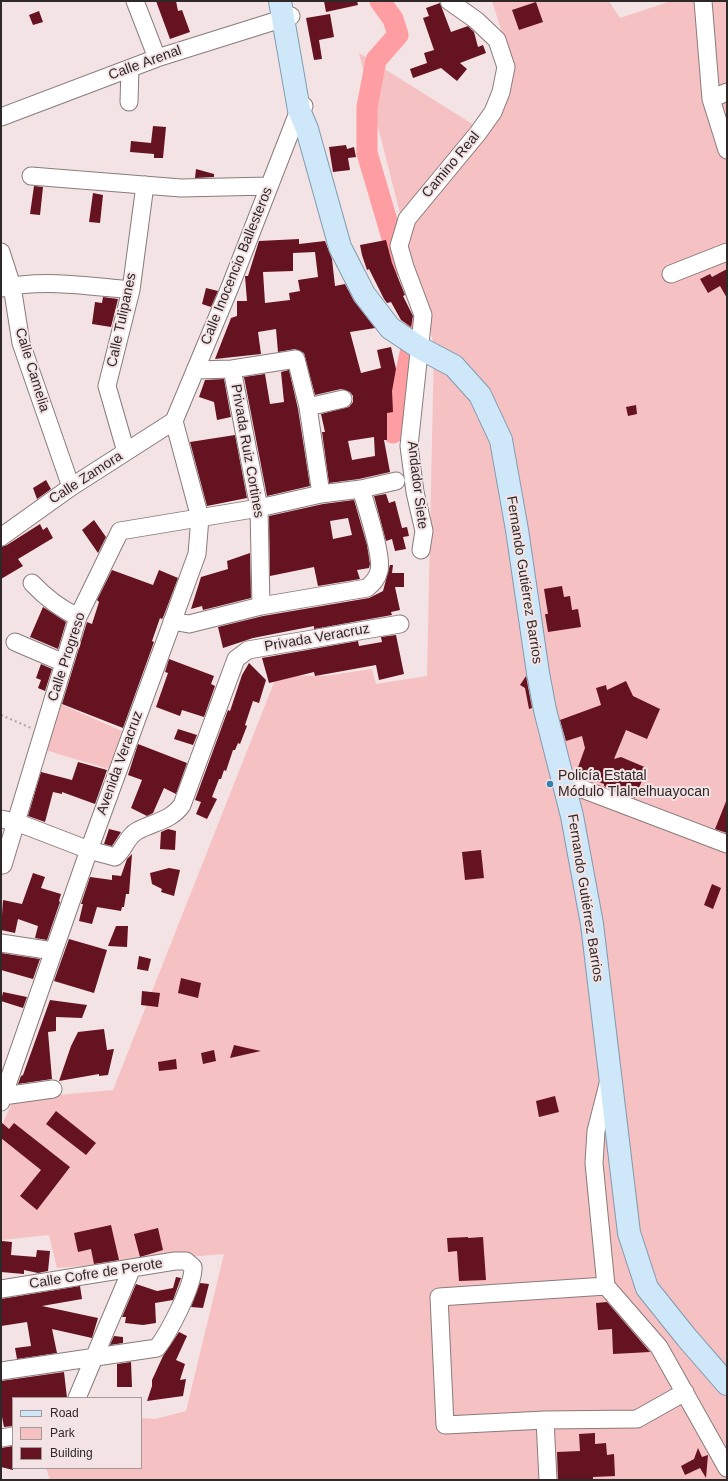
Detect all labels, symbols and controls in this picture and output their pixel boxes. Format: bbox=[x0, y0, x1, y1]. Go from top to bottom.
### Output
street label: Calle Arenal bbox=[106, 42, 184, 84]
street label: Camino Real bbox=[419, 129, 483, 201]
street label: Calle Inocencio Ballesteros bbox=[198, 185, 276, 347]
street label: Calle Tulipanes bbox=[104, 271, 140, 369]
street label: Calle Camelia bbox=[11, 326, 53, 414]
street label: Privada Ruiz Cortines bbox=[227, 383, 267, 519]
street label: Andador Siete bbox=[403, 440, 431, 530]
street label: Calle Zamora bbox=[46, 448, 126, 508]
street label: Fernando Gutiérrez Barrios bbox=[502, 495, 546, 665]
street label: Calle Progreso bbox=[45, 610, 89, 704]
street label: Privada Veracruz bbox=[263, 620, 371, 656]
street label: Avenida Veracruz bbox=[93, 709, 147, 817]
place label: Policía Estatal Módulo Tlalnelhuayocan bbox=[558, 768, 710, 800]
marker: Policía Estatal Módulo Tlalnelhuayocan bbox=[545, 779, 555, 789]
street label: Fernando Gutiérrez Barrios bbox=[563, 813, 607, 983]
street label: Calle Cofre de Perote bbox=[28, 1255, 164, 1293]
legend bbox=[12, 1397, 142, 1469]
text: Road bbox=[50, 1406, 79, 1420]
text: Park bbox=[50, 1426, 75, 1440]
text: Building bbox=[50, 1446, 93, 1460]

